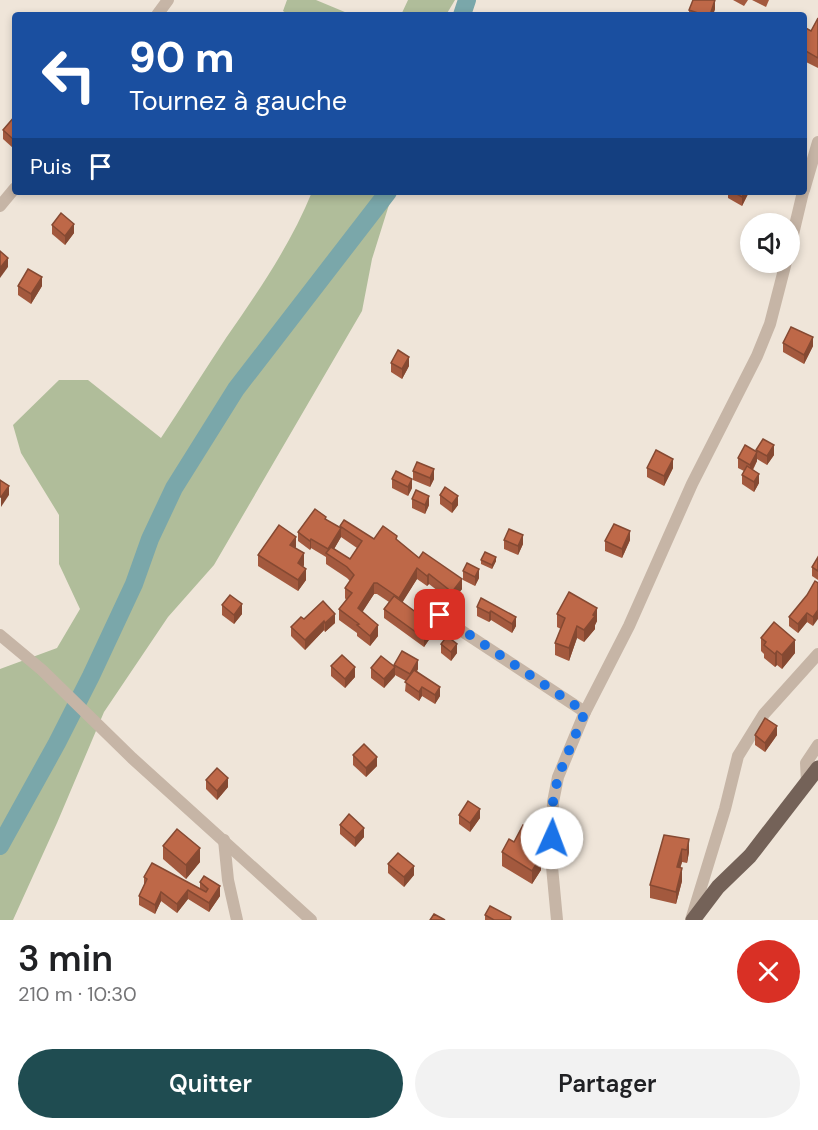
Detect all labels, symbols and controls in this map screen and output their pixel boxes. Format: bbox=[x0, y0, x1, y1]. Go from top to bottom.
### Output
text: 90 m bbox=[129, 30, 235, 85]
icon: left bbox=[30, 36, 108, 114]
text: Tournez à gauche bbox=[129, 83, 347, 118]
icon: arrive bbox=[84, 150, 117, 183]
text: Puis bbox=[30, 152, 72, 181]
map controls bbox=[740, 213, 800, 273]
button: sound bbox=[740, 213, 800, 273]
pin bbox=[414, 589, 465, 640]
icon: arrive bbox=[423, 598, 456, 631]
position arrow bbox=[520, 806, 584, 870]
text: 3 min bbox=[18, 935, 113, 982]
button: close bbox=[737, 940, 800, 1003]
text: 210 m · 10:30 bbox=[18, 981, 137, 1007]
button: Quitter bbox=[18, 1049, 403, 1118]
button: Partager bbox=[415, 1049, 800, 1118]

